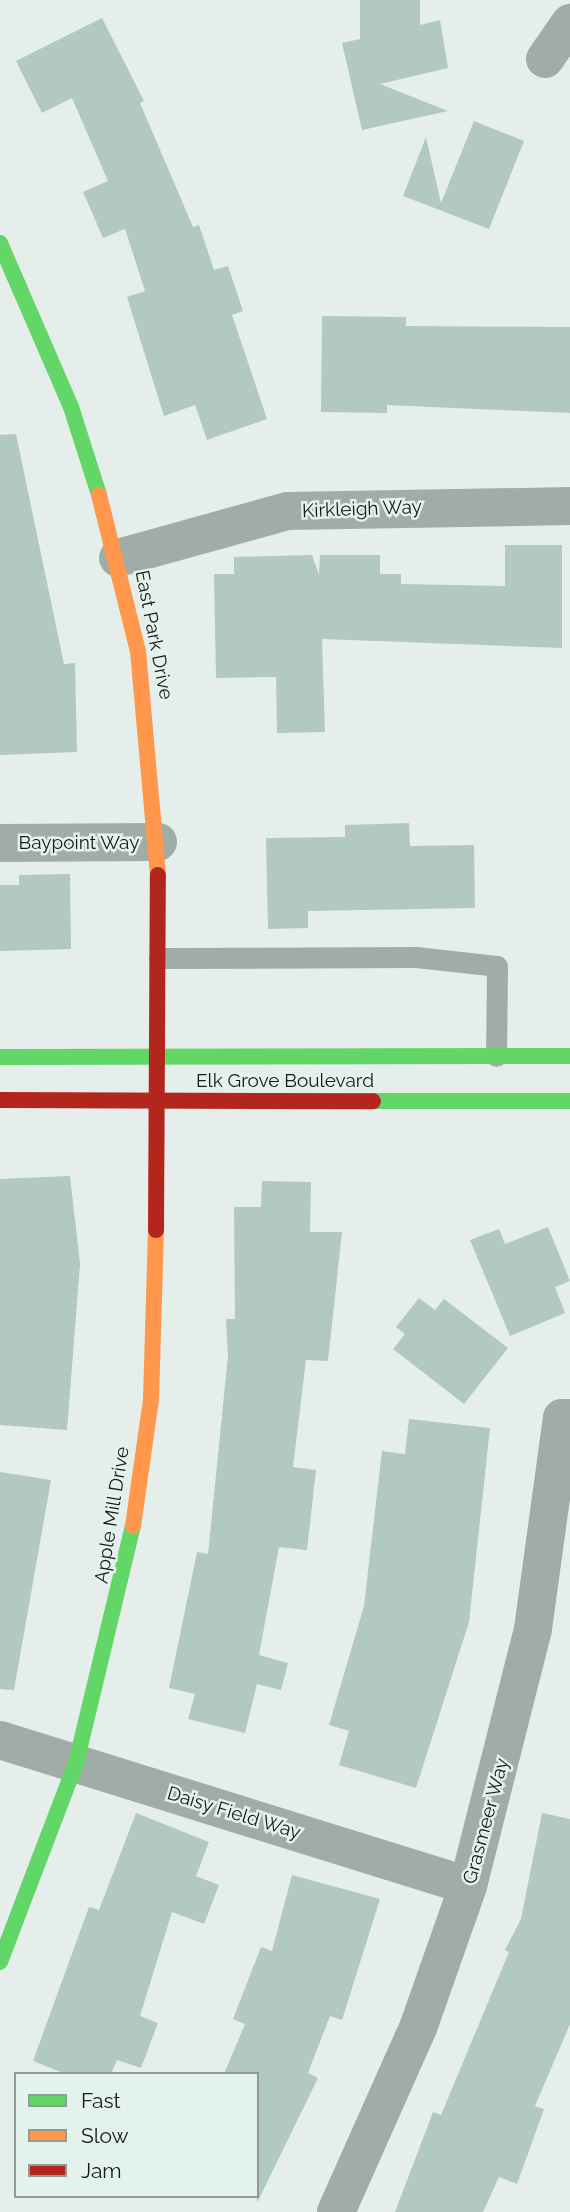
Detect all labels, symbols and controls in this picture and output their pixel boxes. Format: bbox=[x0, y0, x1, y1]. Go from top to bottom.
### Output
street label: Kirkleigh Way bbox=[301, 496, 423, 522]
street label: East Park Drive bbox=[130, 568, 178, 702]
street label: Baypoint Way bbox=[18, 832, 140, 854]
street label: Elk Grove Boulevard bbox=[196, 1070, 374, 1092]
street label: Apple Mill Drive bbox=[90, 1445, 134, 1585]
street label: Grasmeer Way bbox=[458, 1755, 514, 1887]
street label: Daisy Field Way bbox=[164, 1782, 304, 1844]
legend bbox=[14, 2072, 259, 2198]
text: Fast bbox=[81, 2088, 121, 2113]
text: Slow bbox=[81, 2123, 129, 2148]
text: Jam bbox=[81, 2158, 122, 2183]

